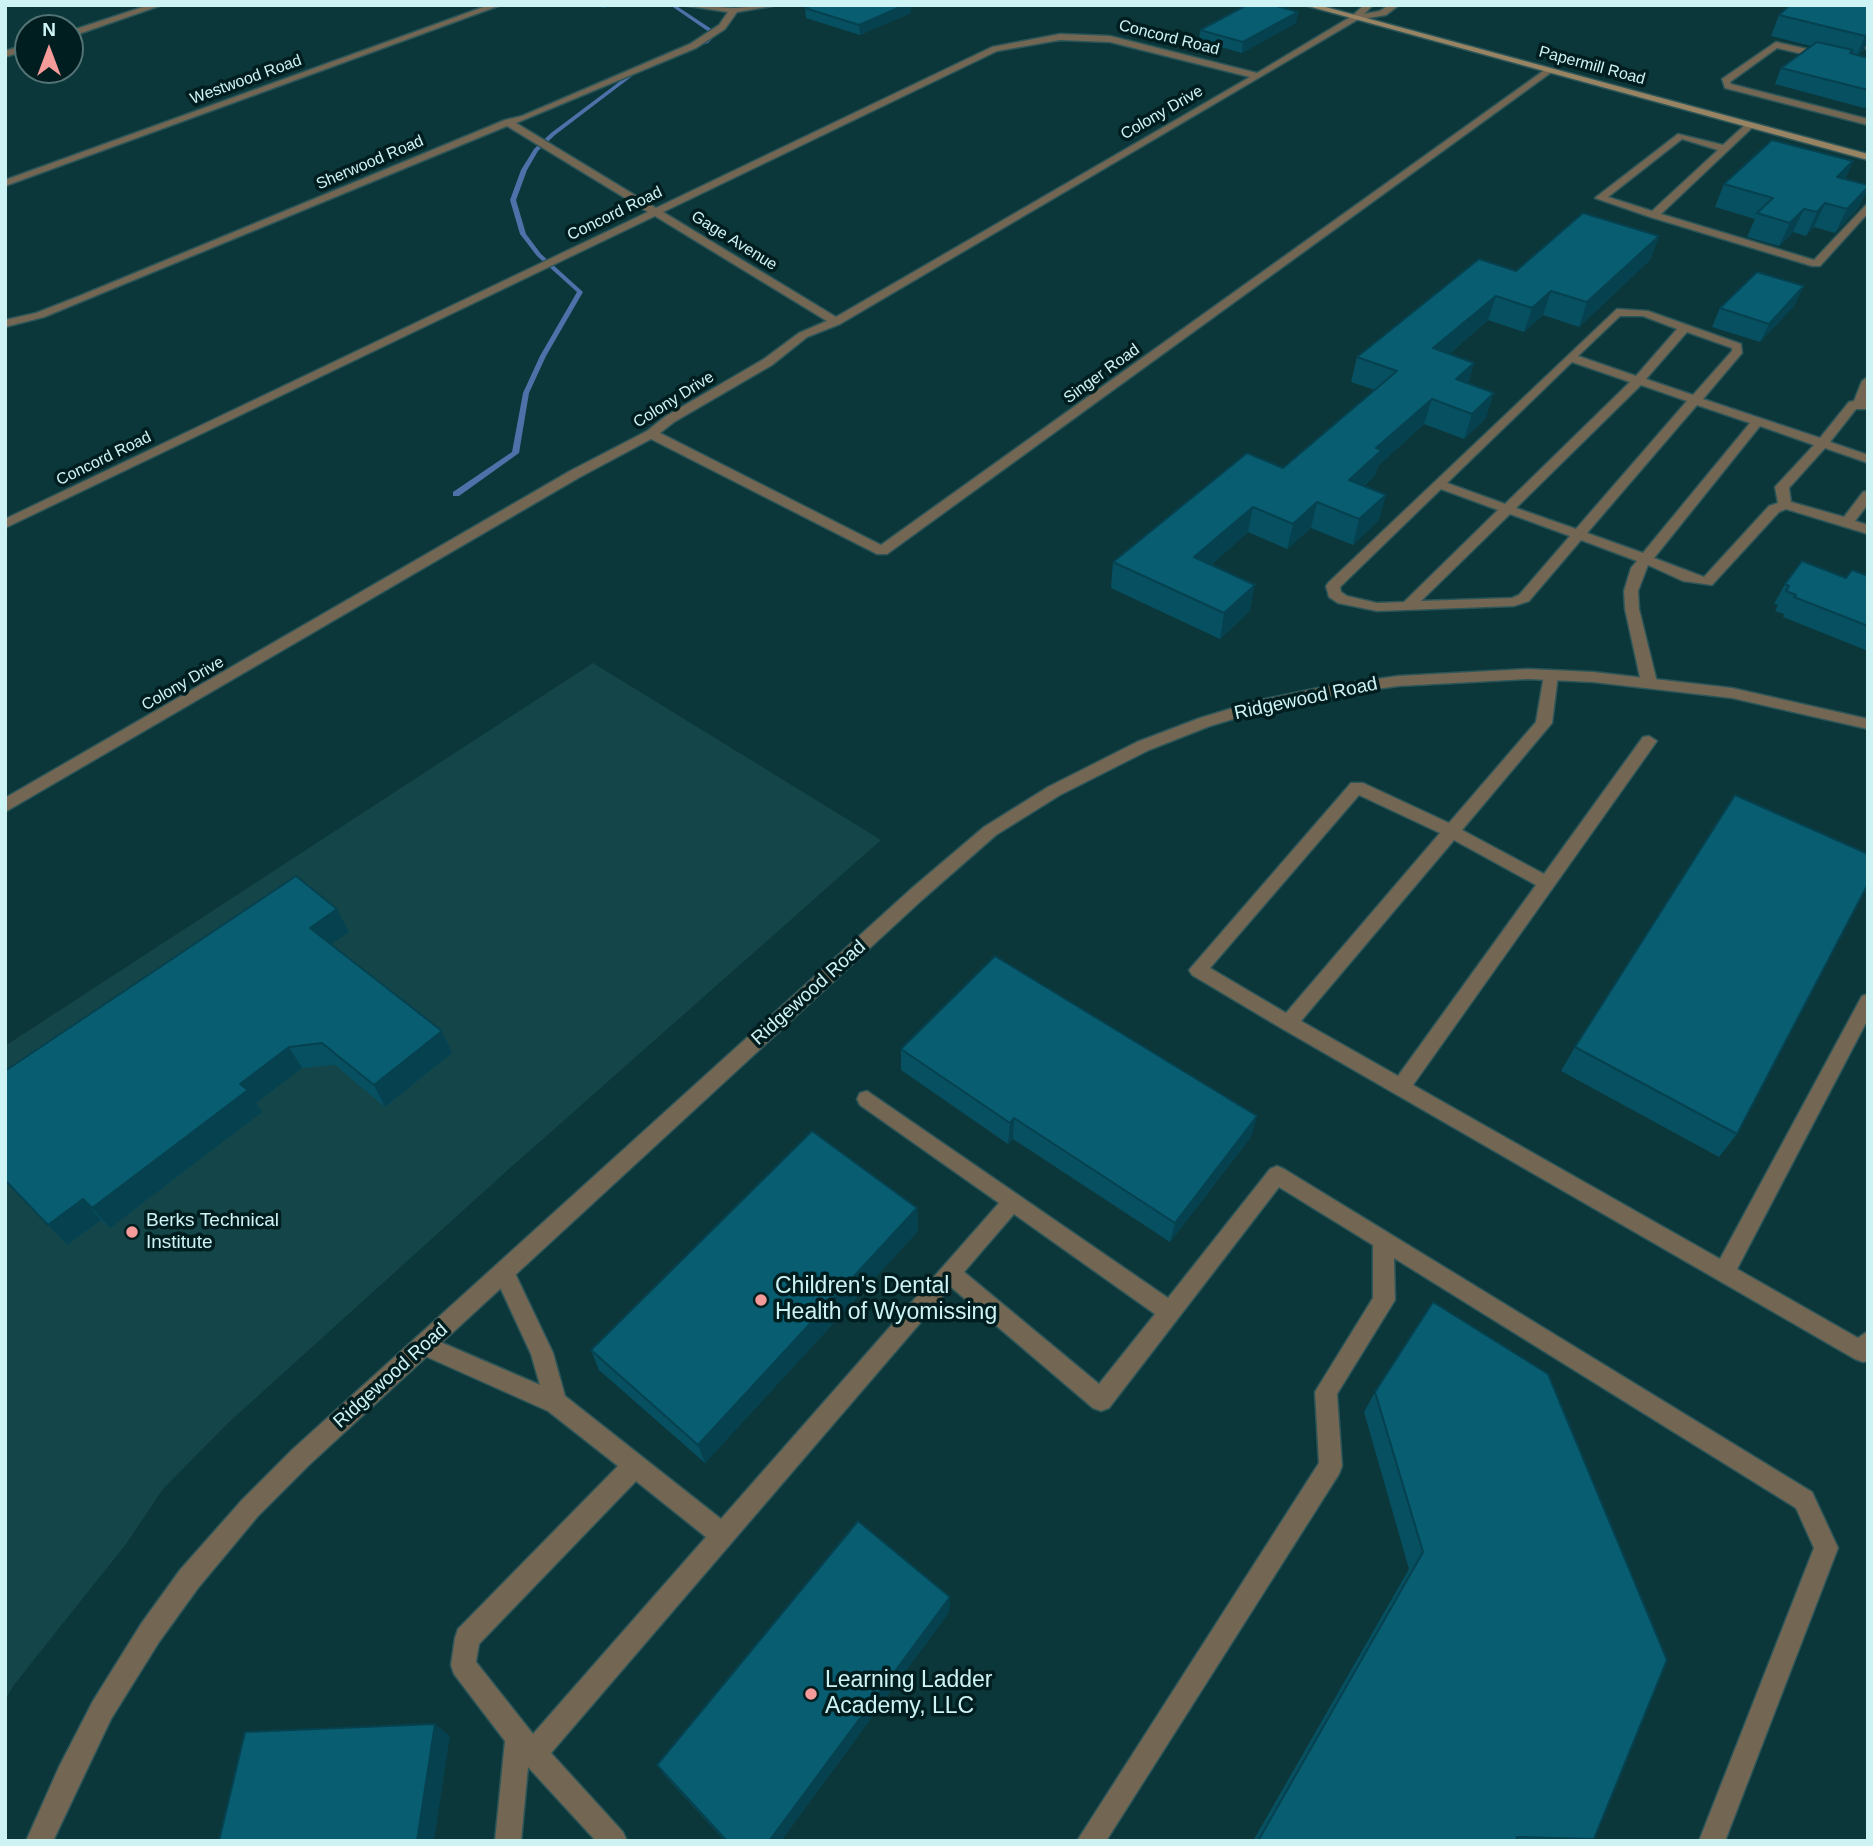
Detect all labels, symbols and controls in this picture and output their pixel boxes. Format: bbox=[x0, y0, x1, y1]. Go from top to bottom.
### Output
north arrow bbox=[14, 14, 84, 84]
street label: Concord Road bbox=[1117, 16, 1221, 60]
text: N bbox=[42, 19, 56, 40]
street label: Papermill Road bbox=[1537, 43, 1647, 89]
street label: Westwood Road bbox=[188, 51, 304, 109]
street label: Colony Drive bbox=[1118, 82, 1206, 144]
street label: Sherwood Road bbox=[313, 132, 427, 194]
street label: Concord Road bbox=[564, 183, 666, 245]
street label: Gage Avenue bbox=[688, 207, 780, 275]
street label: Singer Road bbox=[1060, 340, 1144, 408]
street label: Colony Drive bbox=[630, 368, 718, 432]
street label: Concord Road bbox=[53, 428, 155, 490]
street label: Colony Drive bbox=[139, 653, 227, 715]
street label: Ridgewood Road bbox=[1232, 673, 1380, 725]
street label: Ridgewood Road bbox=[747, 936, 871, 1050]
place label: Berks Technical Institute bbox=[146, 1210, 279, 1254]
marker: Berks Technical Institute bbox=[124, 1224, 140, 1240]
place label: Children's Dental Health of Wyomissing bbox=[775, 1273, 997, 1327]
marker: Children's Dental Health of Wyomissing bbox=[753, 1292, 769, 1308]
street label: Ridgewood Road bbox=[329, 1319, 453, 1433]
place label: Learning Ladder Academy, LLC bbox=[825, 1667, 993, 1721]
marker: Learning Ladder Academy, LLC bbox=[803, 1686, 819, 1702]

